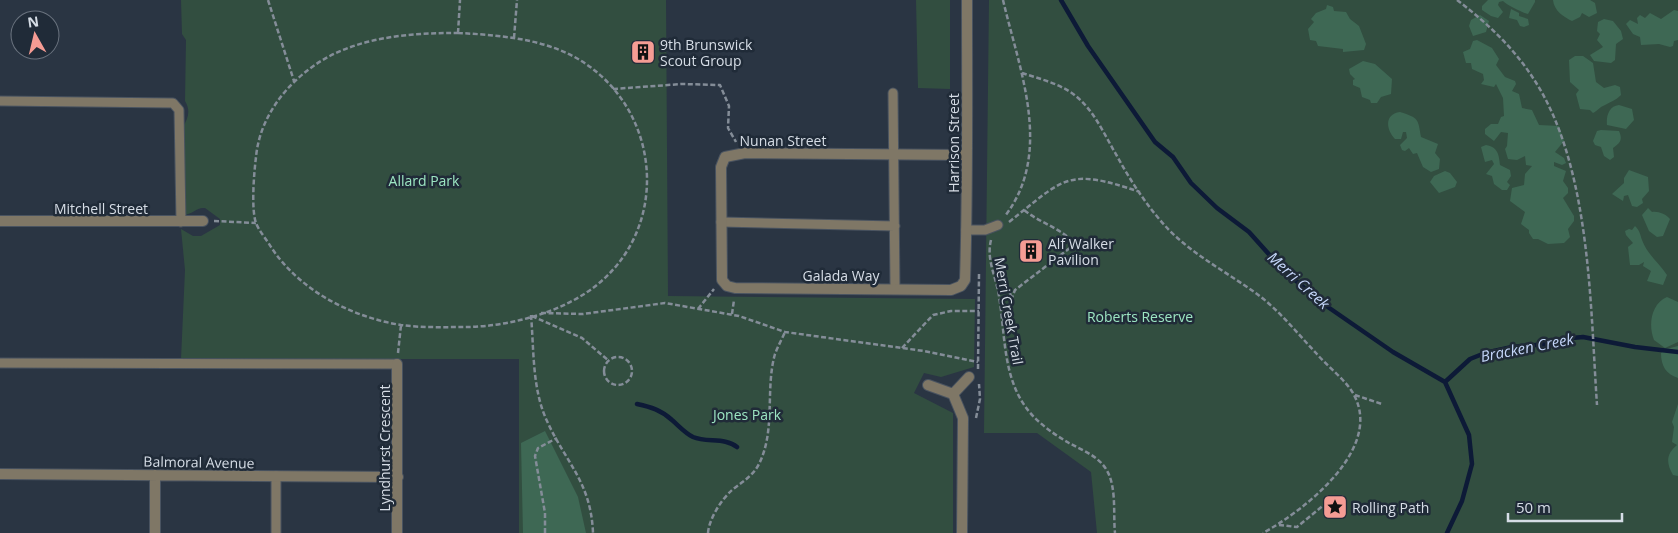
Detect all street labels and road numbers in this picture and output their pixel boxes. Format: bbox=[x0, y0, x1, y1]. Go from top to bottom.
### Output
street label: Harrison Street bbox=[944, 93, 963, 193]
street label: Nunan Street bbox=[740, 131, 826, 150]
street label: Mitchell Street bbox=[54, 199, 148, 218]
street label: Merri Creek Trail bbox=[990, 256, 1028, 366]
street label: Galada Way bbox=[803, 266, 880, 285]
street label: Lyndhurst Crescent bbox=[375, 385, 394, 511]
street label: Balmoral Avenue bbox=[143, 452, 255, 472]

